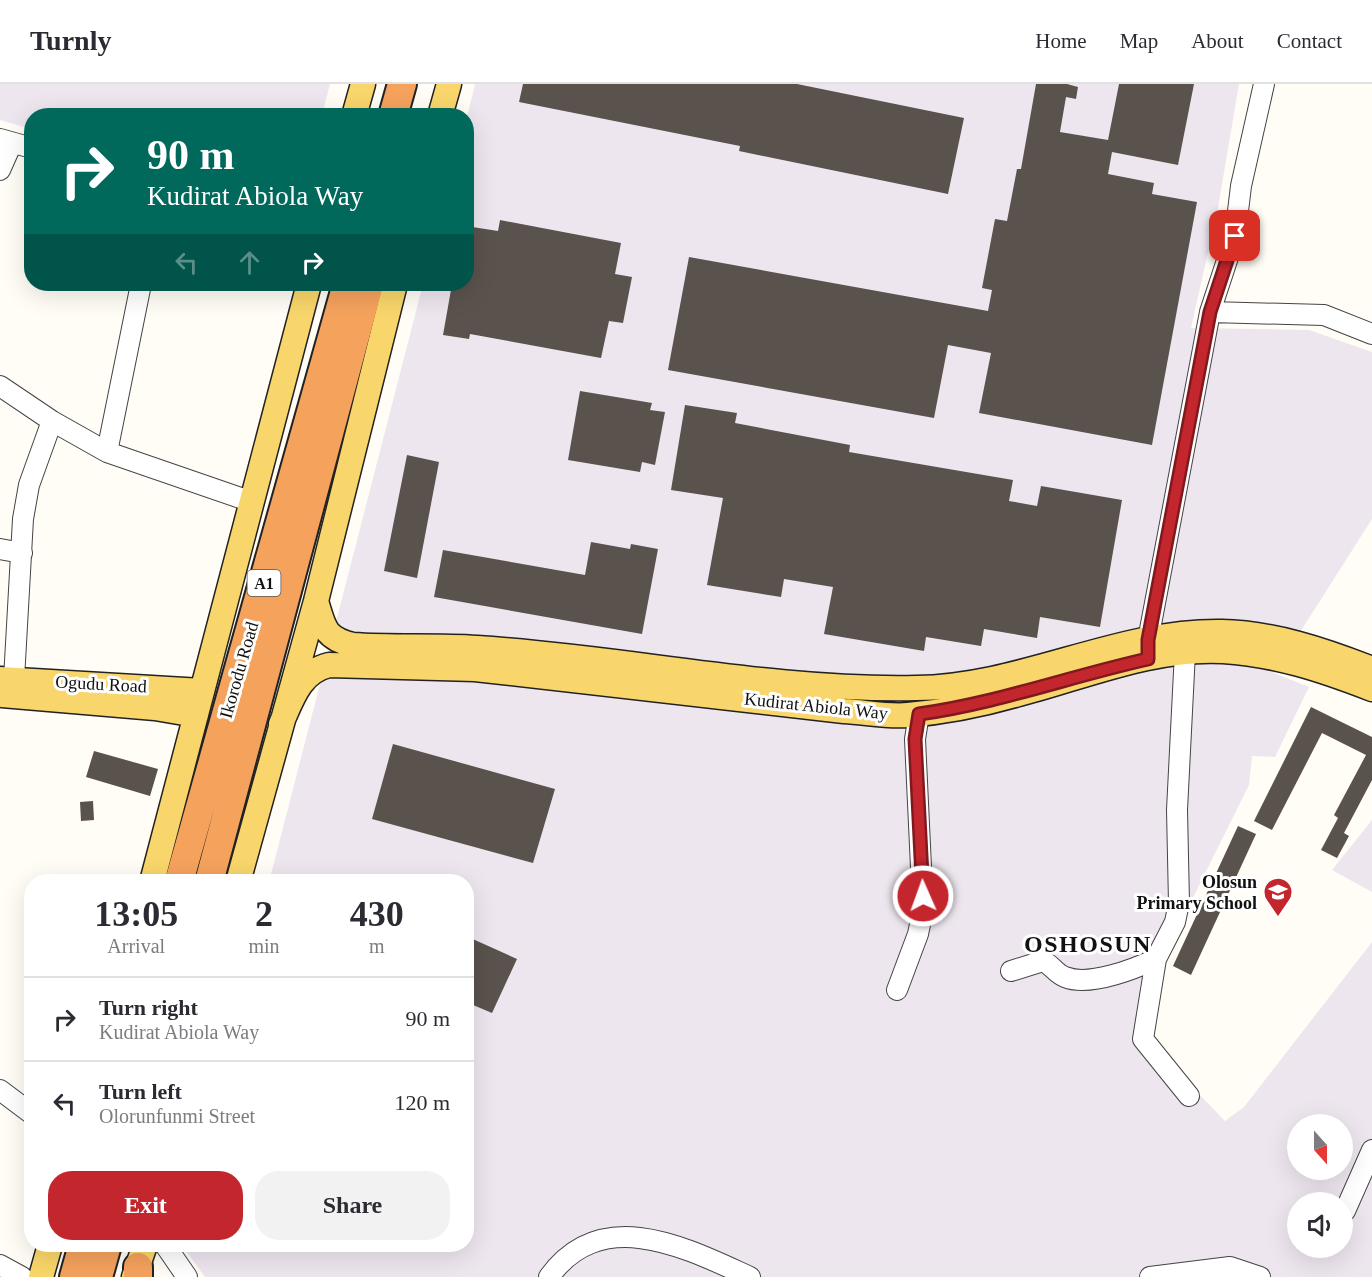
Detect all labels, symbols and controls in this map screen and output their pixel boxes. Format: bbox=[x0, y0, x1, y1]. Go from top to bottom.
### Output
text: Turnly bbox=[30, 25, 111, 56]
text: Home bbox=[1035, 29, 1087, 53]
text: Map bbox=[1120, 29, 1158, 53]
text: About bbox=[1191, 29, 1244, 53]
text: Contact bbox=[1277, 29, 1342, 53]
icon: right bbox=[48, 132, 126, 210]
text: 90 m bbox=[147, 132, 235, 178]
text: Kudirat Abiola Way bbox=[147, 181, 363, 211]
pin bbox=[1209, 210, 1260, 261]
icon: arrive bbox=[1218, 219, 1251, 252]
icon: left bbox=[170, 246, 203, 279]
icon: ahead bbox=[233, 246, 266, 279]
icon: right bbox=[296, 246, 329, 279]
road number: A1 bbox=[248, 570, 280, 596]
street label: Ikorodu Road bbox=[216, 619, 262, 721]
street label: Ogudu Road bbox=[55, 672, 147, 696]
street label: Kudirat Abiola Way bbox=[743, 689, 889, 723]
position arrow bbox=[891, 864, 955, 928]
place label: Olosun Primary School bbox=[1137, 872, 1257, 913]
school or university icon: Olosun Primary School bbox=[1262, 876, 1294, 918]
text: 13:05 bbox=[94, 894, 178, 934]
text: 2 bbox=[255, 894, 273, 934]
text: 430 bbox=[350, 894, 404, 934]
district label: OSHOSUN bbox=[1024, 931, 1152, 957]
text: Arrival bbox=[107, 935, 165, 957]
text: min bbox=[248, 935, 280, 957]
text: m bbox=[369, 935, 385, 957]
text: Turn right bbox=[99, 995, 198, 1020]
icon: right bbox=[48, 1003, 81, 1036]
text: 90 m bbox=[405, 1006, 450, 1031]
text: Kudirat Abiola Way bbox=[99, 1021, 259, 1043]
text: Turn left bbox=[99, 1079, 182, 1104]
icon: left bbox=[48, 1087, 81, 1120]
text: 120 m bbox=[394, 1090, 450, 1115]
text: Olorunfunmi Street bbox=[99, 1105, 255, 1127]
north arrow bbox=[1287, 1114, 1353, 1180]
map controls bbox=[1287, 1114, 1353, 1258]
button: Exit bbox=[48, 1171, 243, 1240]
button: Share bbox=[255, 1171, 450, 1240]
button: sound bbox=[1287, 1192, 1353, 1258]

